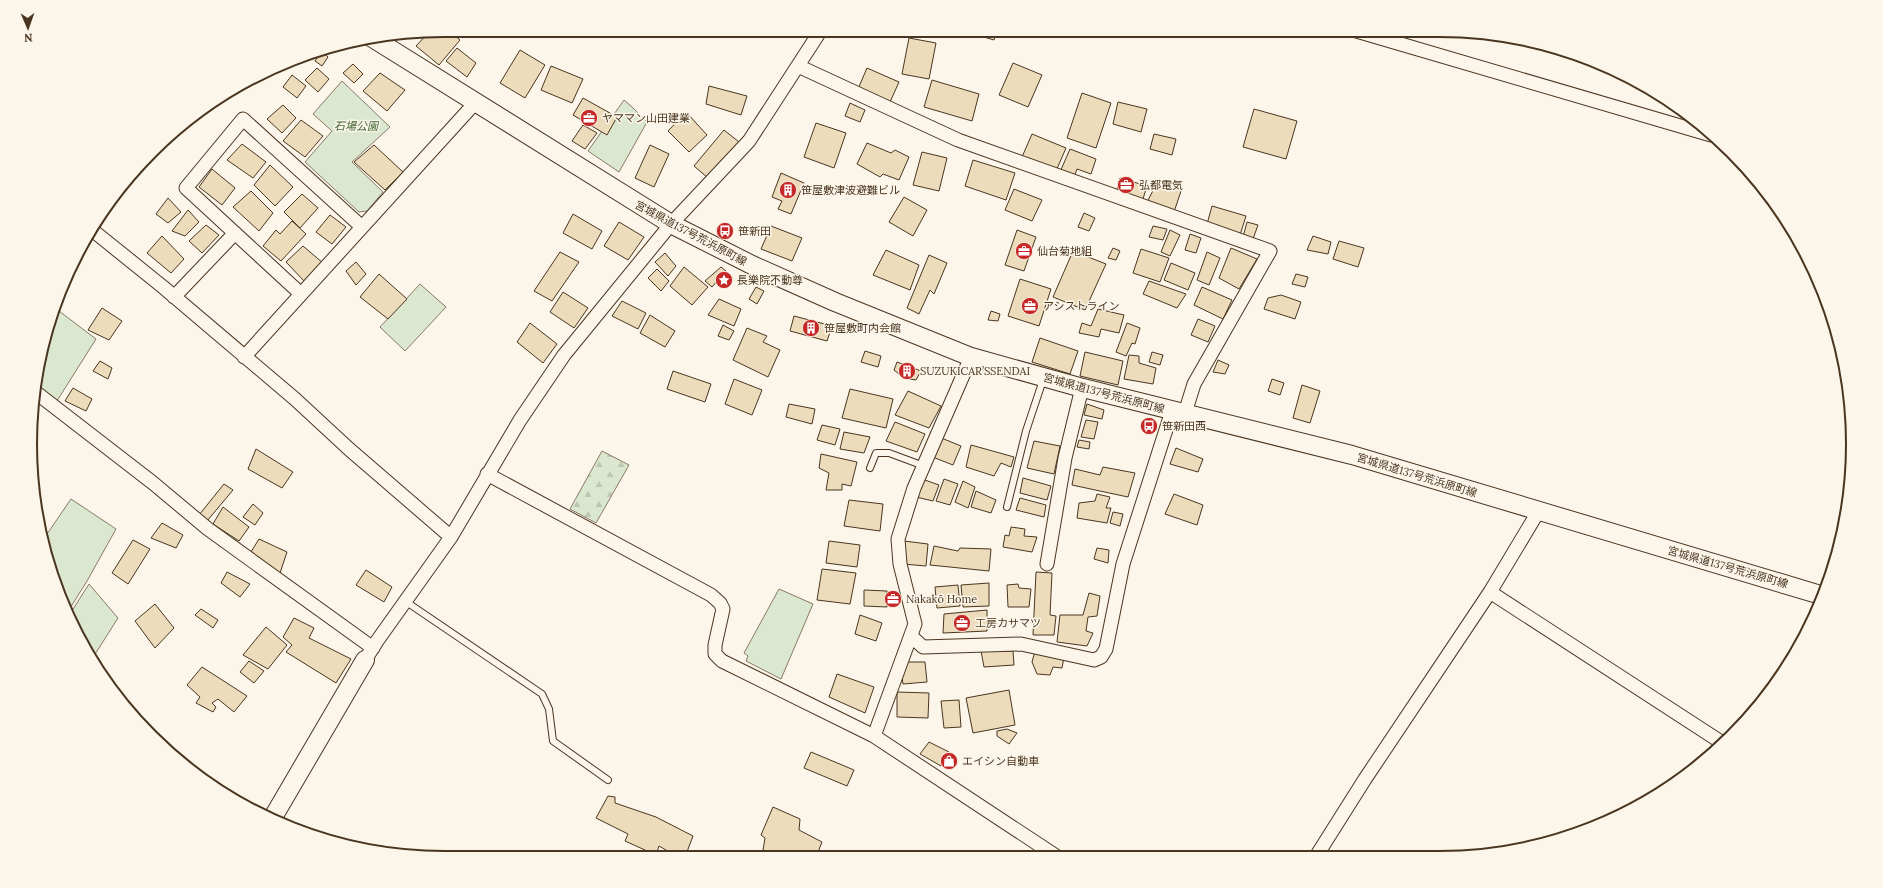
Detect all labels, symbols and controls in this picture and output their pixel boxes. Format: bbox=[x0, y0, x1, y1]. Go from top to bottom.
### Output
north arrow bbox=[8, 8, 48, 48]
text: N bbox=[23, 31, 33, 45]
office icon: ヤママン山田建業 bbox=[579, 108, 599, 128]
place label: ヤママン山田建業 bbox=[602, 111, 690, 125]
park label: 石場公園 bbox=[334, 119, 380, 133]
office icon: 弘都電気 bbox=[1116, 175, 1136, 195]
place label: 弘都電気 bbox=[1139, 178, 1183, 192]
building icon: 笹屋敷津波避難ビル bbox=[778, 180, 798, 200]
place label: 笹屋敷津波避難ビル bbox=[801, 183, 900, 197]
street label: 宮城県道137号荒浜原町線 bbox=[633, 197, 749, 269]
bus stop icon: 笹新田 bbox=[715, 221, 735, 241]
place label: 笹新田 bbox=[738, 224, 771, 238]
office icon: 仙台菊地組 bbox=[1014, 241, 1034, 261]
place label: 仙台菊地組 bbox=[1037, 244, 1092, 258]
place icon: 長樂院不動尊 bbox=[714, 270, 734, 290]
place label: 長樂院不動尊 bbox=[737, 273, 803, 287]
office icon: アシストライン bbox=[1020, 296, 1040, 316]
place label: アシストライン bbox=[1043, 299, 1120, 313]
building icon: 笹屋敷町内会館 bbox=[801, 318, 821, 338]
place label: 笹屋敷町内会館 bbox=[824, 321, 901, 335]
building icon: SUZUKICAR’SSENDAI bbox=[897, 361, 917, 381]
place label: SUZUKICAR’SSENDAI bbox=[920, 364, 1030, 378]
street label: 宮城県道137号荒浜原町線 bbox=[1042, 370, 1166, 416]
bus stop icon: 笹新田西 bbox=[1139, 416, 1159, 436]
place label: 笹新田西 bbox=[1162, 419, 1206, 433]
street label: 宮城県道137号荒浜原町線 bbox=[1355, 450, 1479, 500]
street label: 宮城県道137号荒浜原町線 bbox=[1666, 543, 1790, 591]
office icon: Nakakō Home bbox=[883, 589, 903, 609]
place label: Nakakō Home bbox=[906, 592, 977, 606]
office icon: 工房カサマツ bbox=[952, 613, 972, 633]
place label: 工房カサマツ bbox=[975, 616, 1041, 630]
shop icon: エイシン自動車 bbox=[939, 751, 959, 771]
place label: エイシン自動車 bbox=[962, 754, 1039, 768]

